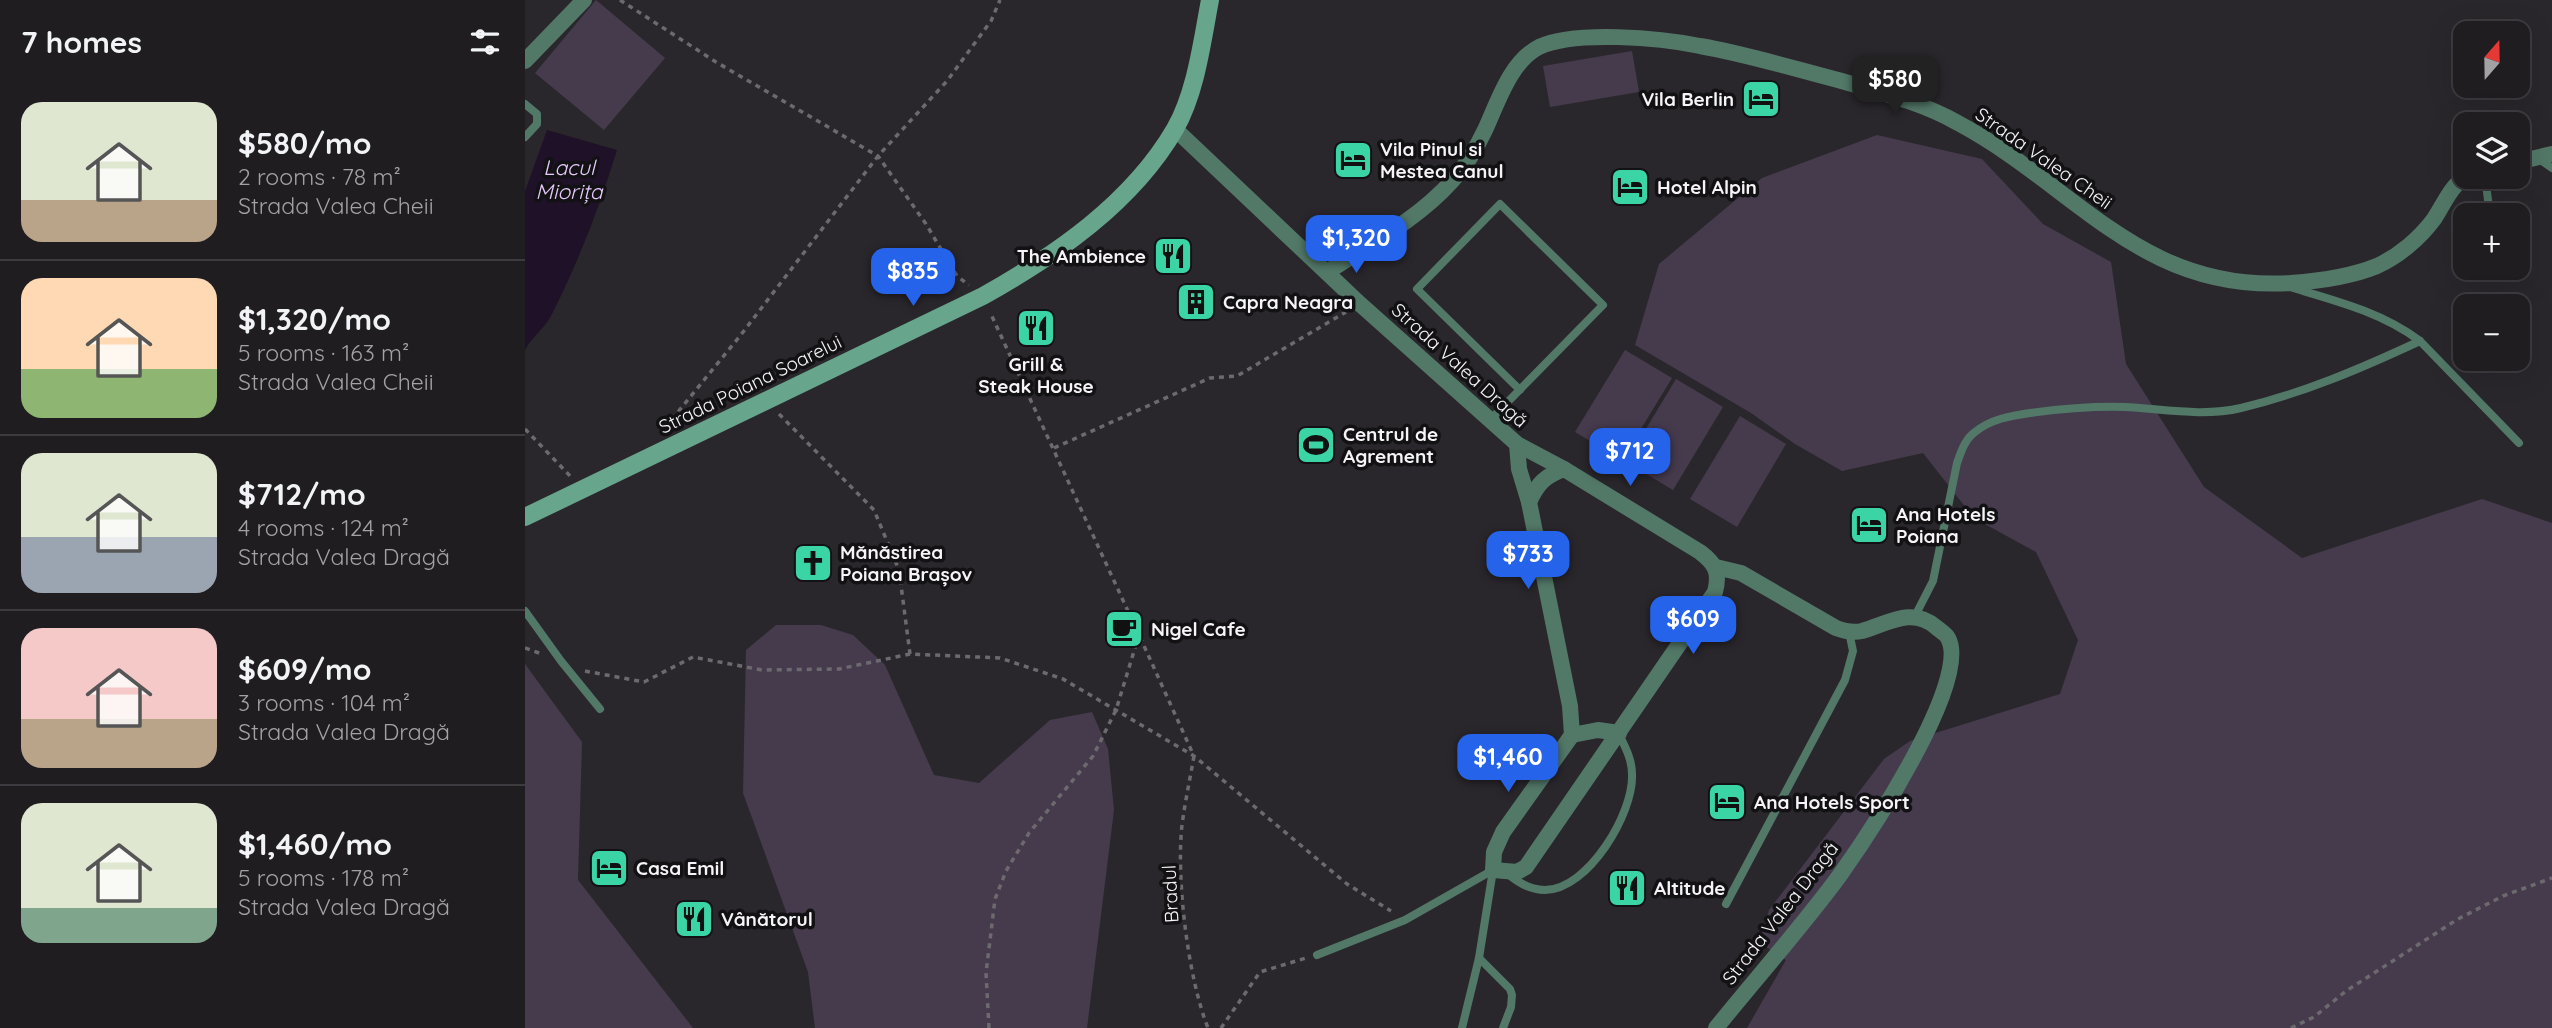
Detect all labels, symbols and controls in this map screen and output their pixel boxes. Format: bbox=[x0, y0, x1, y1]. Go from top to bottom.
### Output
north arrow bbox=[2453, 21, 2531, 98]
map controls bbox=[2453, 21, 2530, 371]
text: 7 homes bbox=[21, 23, 142, 61]
icon: filters bbox=[466, 23, 504, 61]
pin: $580 bbox=[1854, 57, 1936, 116]
text: $580 bbox=[1868, 64, 1922, 93]
hotel icon: Vila Berlin bbox=[1740, 78, 1782, 120]
place label: Vila Berlin bbox=[1641, 87, 1734, 111]
street label: Strada Valea Cheii bbox=[1971, 102, 2117, 214]
button: layers bbox=[2453, 112, 2530, 189]
text: $580/mo bbox=[238, 124, 371, 162]
icon: home bbox=[77, 130, 161, 214]
place label: Vila Pinul si Mestea Canul bbox=[1380, 137, 1504, 183]
hotel icon: Vila Pinul si Mestea Canul bbox=[1332, 139, 1374, 181]
water label: Lacul Miorița bbox=[536, 154, 604, 204]
text: 2 rooms · 78 m² bbox=[238, 162, 401, 191]
hotel icon: Hotel Alpin bbox=[1609, 166, 1651, 208]
place label: Hotel Alpin bbox=[1657, 175, 1757, 199]
text: Strada Valea Cheii bbox=[238, 191, 434, 220]
button: + bbox=[2453, 203, 2530, 280]
pin: $1,320 bbox=[1299, 216, 1413, 275]
text: $1,320 bbox=[1322, 223, 1390, 252]
restaurant icon: The Ambience bbox=[1152, 235, 1194, 277]
place label: The Ambience bbox=[1017, 244, 1146, 268]
pin: $835 bbox=[872, 248, 954, 308]
text: $835 bbox=[887, 256, 939, 285]
building icon: Capra Neagra bbox=[1175, 281, 1217, 323]
place label: Capra Neagra bbox=[1223, 290, 1353, 314]
button: − bbox=[2453, 294, 2530, 371]
street label: Strada Valea Dragă bbox=[1387, 298, 1533, 432]
text: $1,320/mo bbox=[238, 300, 391, 338]
icon: home bbox=[77, 306, 161, 390]
restaurant icon: Grill & Steak House bbox=[1015, 307, 1057, 349]
street label: Strada Poiana Soarelui bbox=[655, 329, 845, 439]
text: 5 rooms · 163 m² bbox=[238, 338, 409, 367]
place label: Grill & Steak House bbox=[978, 352, 1094, 398]
text: Strada Valea Cheii bbox=[238, 367, 434, 396]
place label: Centrul de Agrement bbox=[1343, 422, 1438, 468]
sports icon: Centrul de Agrement bbox=[1295, 424, 1337, 466]
pin: $712 bbox=[1589, 428, 1671, 488]
text: $712 bbox=[1605, 436, 1655, 465]
text: $712/mo bbox=[238, 475, 366, 513]
icon: home bbox=[77, 481, 161, 565]
place label: Ana Hotels Poiana bbox=[1896, 502, 1995, 548]
hotel icon: Ana Hotels Poiana bbox=[1848, 504, 1890, 546]
text: 4 rooms · 124 m² bbox=[238, 513, 409, 542]
pin: $733 bbox=[1487, 532, 1569, 591]
text: $733 bbox=[1502, 539, 1554, 568]
place label: Mănăstirea Poiana Brașov bbox=[840, 540, 972, 587]
text: Strada Valea Dragă bbox=[238, 542, 450, 571]
church icon: Mănăstirea Poiana Brașov bbox=[792, 542, 834, 584]
pin: $609 bbox=[1652, 596, 1734, 656]
text: $609 bbox=[1666, 604, 1720, 633]
cafe icon: Nigel Cafe bbox=[1103, 608, 1145, 650]
place label: Nigel Cafe bbox=[1151, 617, 1246, 641]
text: $609/mo bbox=[238, 650, 371, 688]
icon: home bbox=[77, 656, 161, 740]
text: 3 rooms · 104 m² bbox=[238, 688, 410, 717]
text: Strada Valea Dragă bbox=[238, 717, 450, 746]
pin: $1,460 bbox=[1451, 734, 1565, 794]
text: $1,460 bbox=[1473, 742, 1543, 771]
hotel icon: Ana Hotels Sport bbox=[1706, 781, 1748, 823]
place label: Ana Hotels Sport bbox=[1754, 790, 1910, 814]
text: $1,460/mo bbox=[238, 825, 392, 863]
icon: home bbox=[77, 831, 161, 915]
street label: Strada Valea Dragă bbox=[1717, 837, 1843, 989]
hotel icon: Casa Emil bbox=[588, 847, 630, 889]
place label: Casa Emil bbox=[636, 856, 724, 880]
text: 5 rooms · 178 m² bbox=[238, 863, 409, 892]
street label: Bradul bbox=[1156, 864, 1184, 924]
restaurant icon: Altitude bbox=[1606, 867, 1648, 909]
place label: Altitude bbox=[1654, 876, 1726, 900]
text: Strada Valea Dragă bbox=[238, 892, 450, 921]
restaurant icon: Vânătorul bbox=[673, 898, 715, 940]
place label: Vânătorul bbox=[721, 907, 813, 931]

